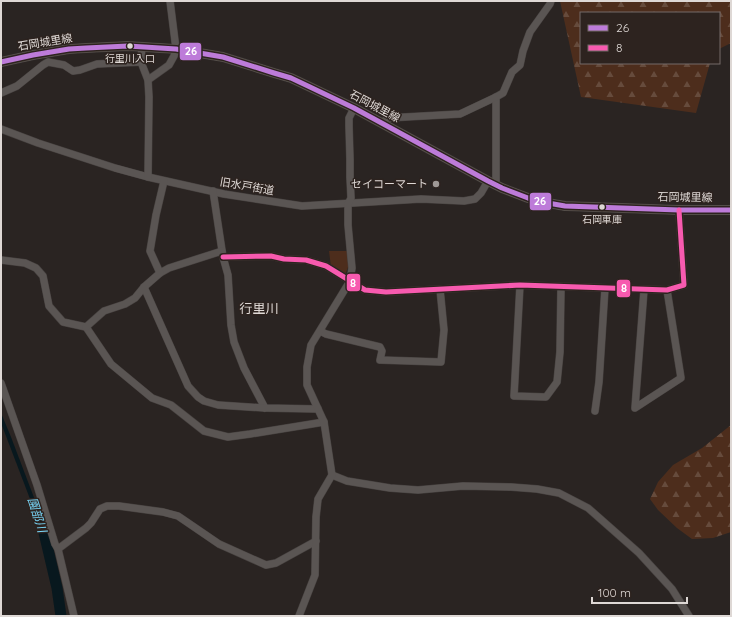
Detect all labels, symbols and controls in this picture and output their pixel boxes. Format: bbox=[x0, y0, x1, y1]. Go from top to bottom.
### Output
legend bbox=[580, 12, 720, 64]
text: 26 bbox=[616, 20, 630, 35]
street label: 石岡城里線 bbox=[17, 31, 73, 53]
text: 8 bbox=[616, 40, 622, 55]
marker: 行里川入口 bbox=[125, 41, 135, 51]
line badge: 26 bbox=[179, 42, 202, 61]
text: 26 bbox=[185, 44, 197, 58]
place label: 行里川入口 bbox=[105, 52, 155, 65]
street label: 石岡城里線 bbox=[347, 87, 403, 125]
street label: 旧水戸街道 bbox=[219, 174, 275, 198]
place label: セイコーマート bbox=[351, 177, 428, 191]
marker: セイコーマート bbox=[431, 179, 441, 189]
street label: 石岡城里線 bbox=[657, 190, 713, 204]
line badge: 26 bbox=[529, 192, 552, 211]
text: 26 bbox=[534, 194, 546, 208]
marker: 石岡車庫 bbox=[597, 202, 607, 212]
place label: 石岡車庫 bbox=[582, 213, 622, 226]
line badge: 8 bbox=[346, 273, 361, 292]
text: 8 bbox=[350, 276, 356, 290]
line badge: 8 bbox=[616, 279, 631, 298]
text: 8 bbox=[621, 281, 627, 295]
district label: 行里川 bbox=[239, 300, 279, 316]
water label: 園部川 bbox=[25, 495, 51, 536]
scale bar bbox=[592, 579, 687, 605]
text: 100 m bbox=[598, 585, 631, 600]

